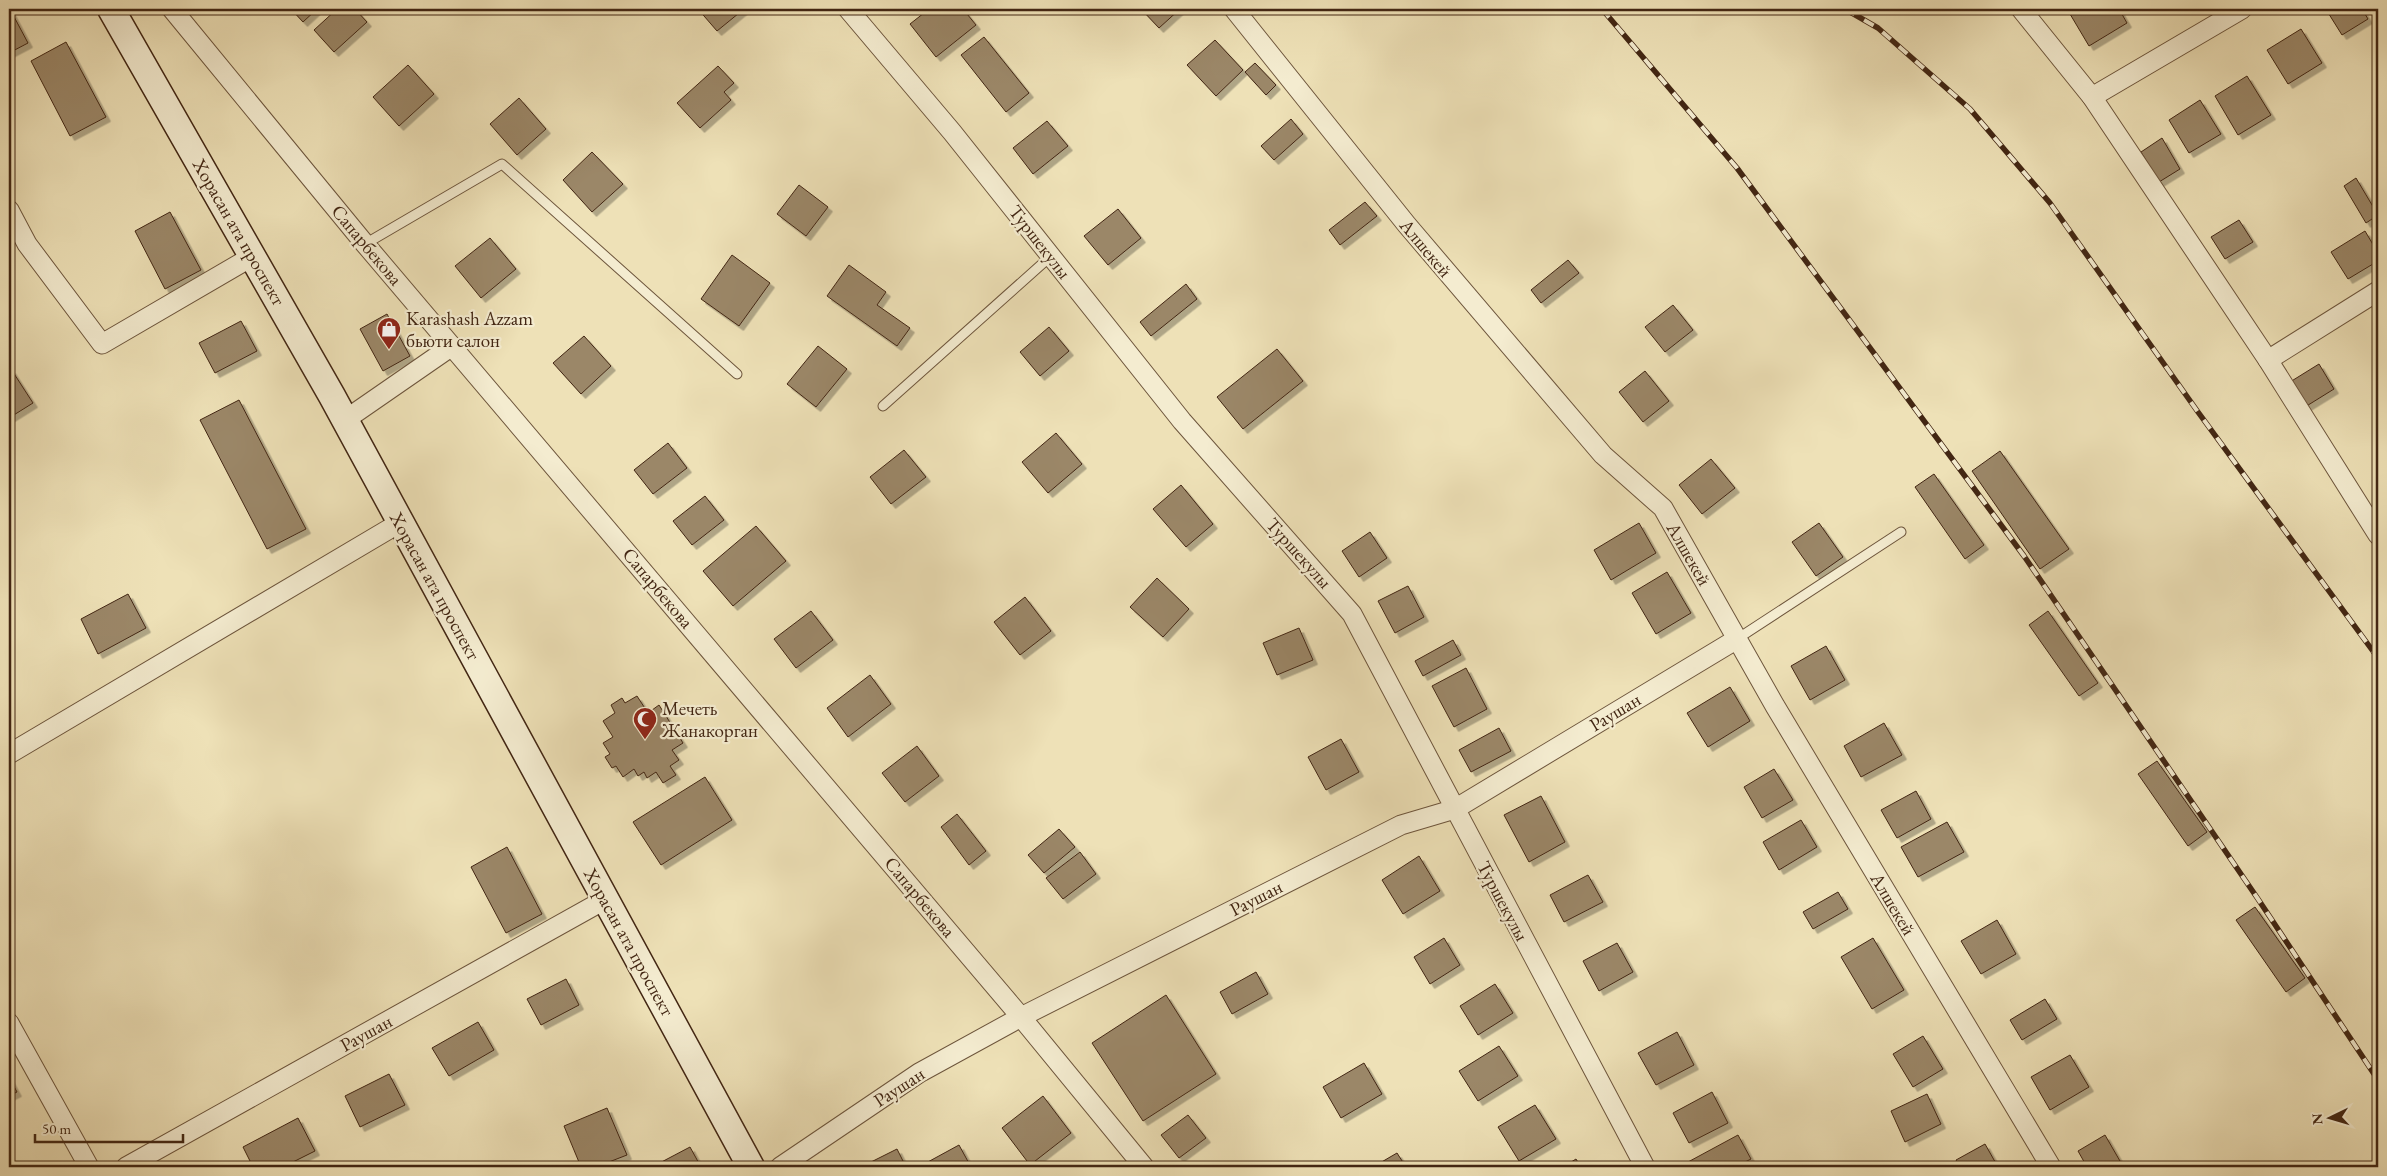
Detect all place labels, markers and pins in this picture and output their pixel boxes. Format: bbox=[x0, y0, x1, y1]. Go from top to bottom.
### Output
place label: Karashash Azzam бьюти салон bbox=[406, 306, 533, 353]
shop icon: Karashash Azzam бьюти салон bbox=[376, 316, 402, 350]
place label: Мечеть Жанакорган bbox=[661, 696, 758, 743]
mosque icon: Мечеть Жанакорган bbox=[632, 706, 658, 740]

